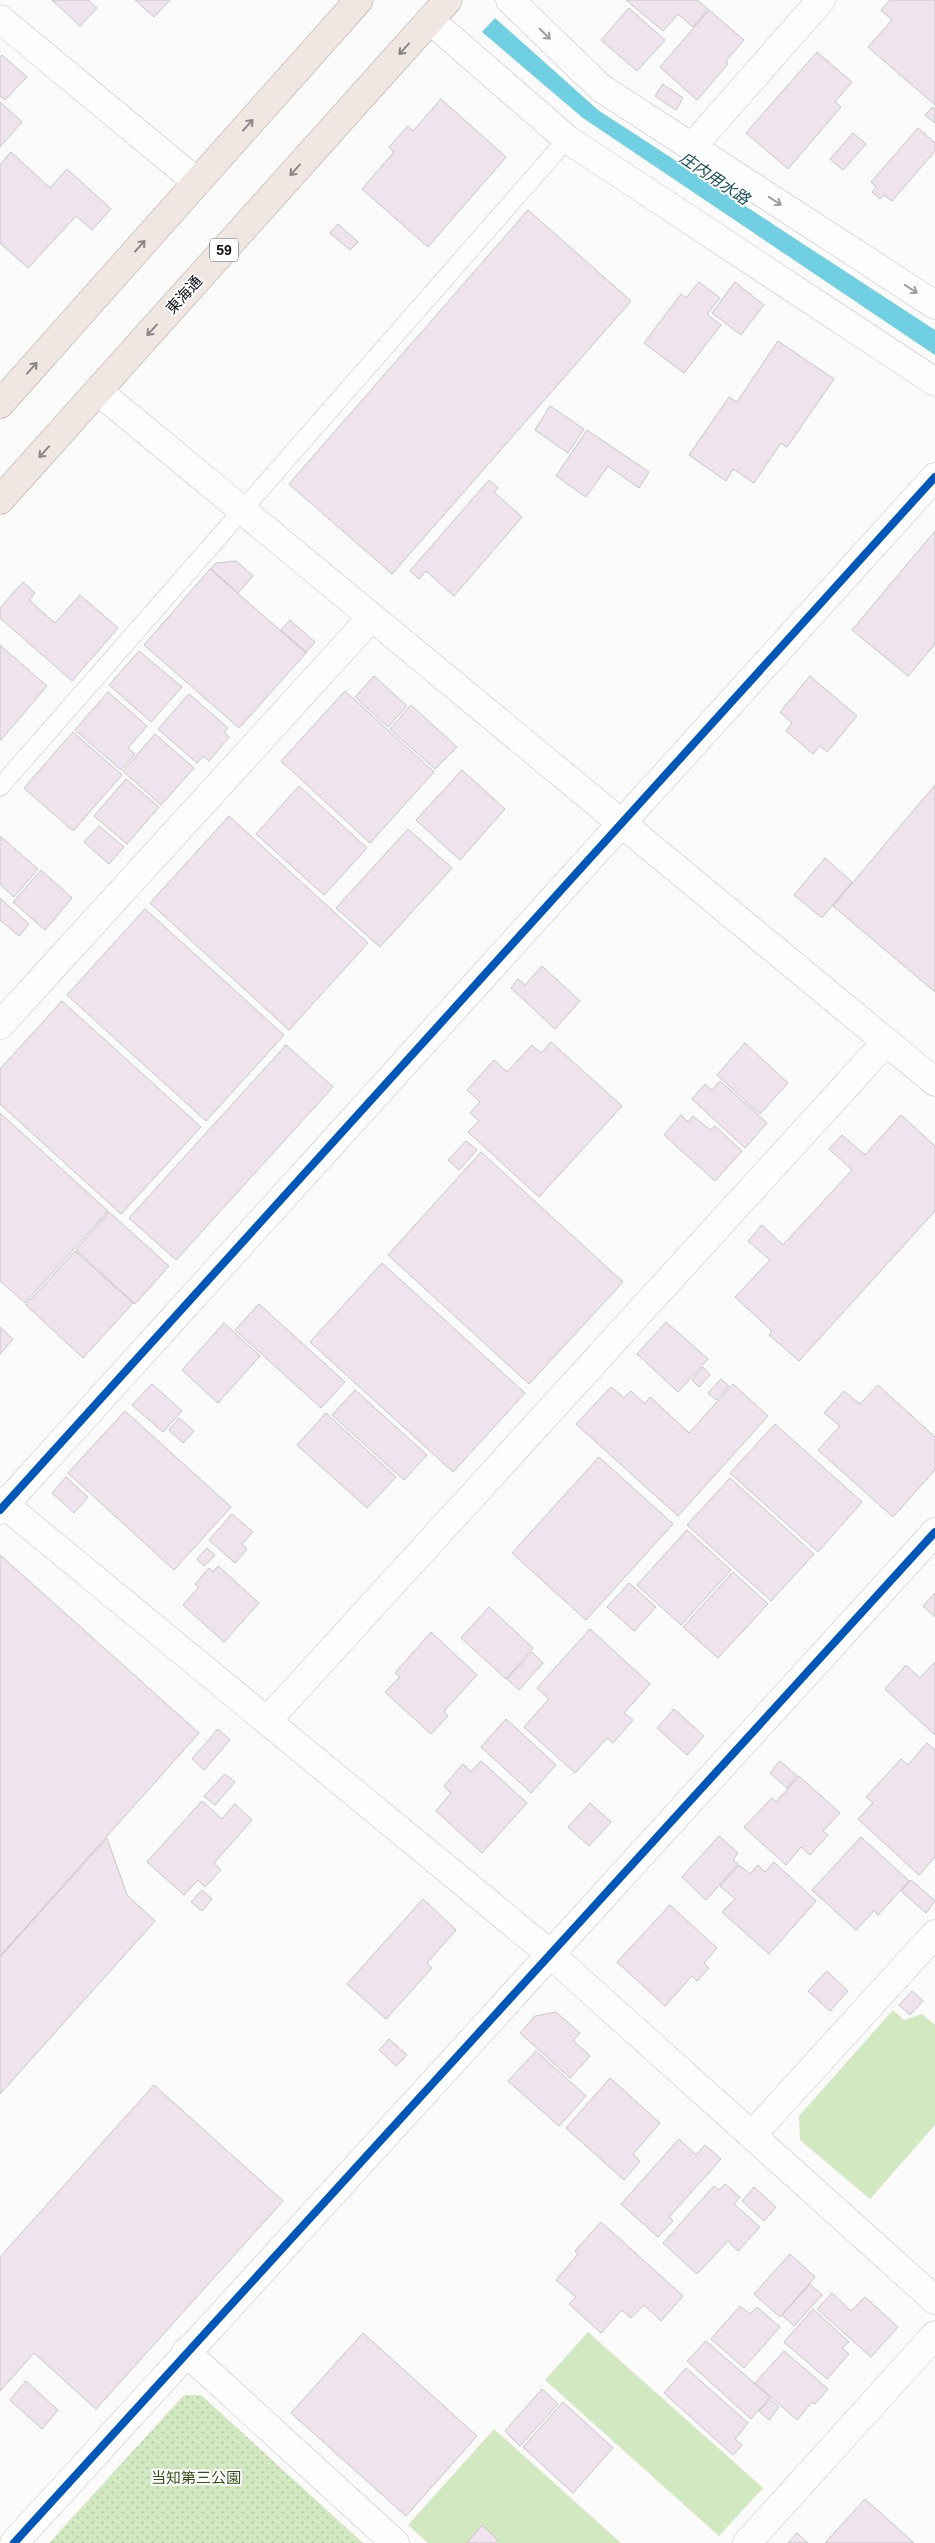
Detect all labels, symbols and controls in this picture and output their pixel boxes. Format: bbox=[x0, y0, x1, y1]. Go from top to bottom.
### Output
one-way arrow bbox=[538, 28, 551, 40]
one-way arrow bbox=[398, 43, 410, 56]
one-way arrow bbox=[242, 118, 254, 131]
water label: 庄内用水路 bbox=[677, 149, 754, 209]
one-way arrow bbox=[290, 164, 301, 177]
one-way arrow bbox=[767, 196, 781, 206]
road number: 59 bbox=[210, 238, 238, 262]
one-way arrow bbox=[134, 240, 146, 253]
street label: 東海通 bbox=[162, 272, 205, 317]
one-way arrow bbox=[904, 284, 918, 294]
one-way arrow bbox=[146, 324, 158, 337]
one-way arrow bbox=[27, 361, 38, 374]
one-way arrow bbox=[38, 445, 50, 458]
park label: 当知第三公園 bbox=[151, 2469, 241, 2486]

